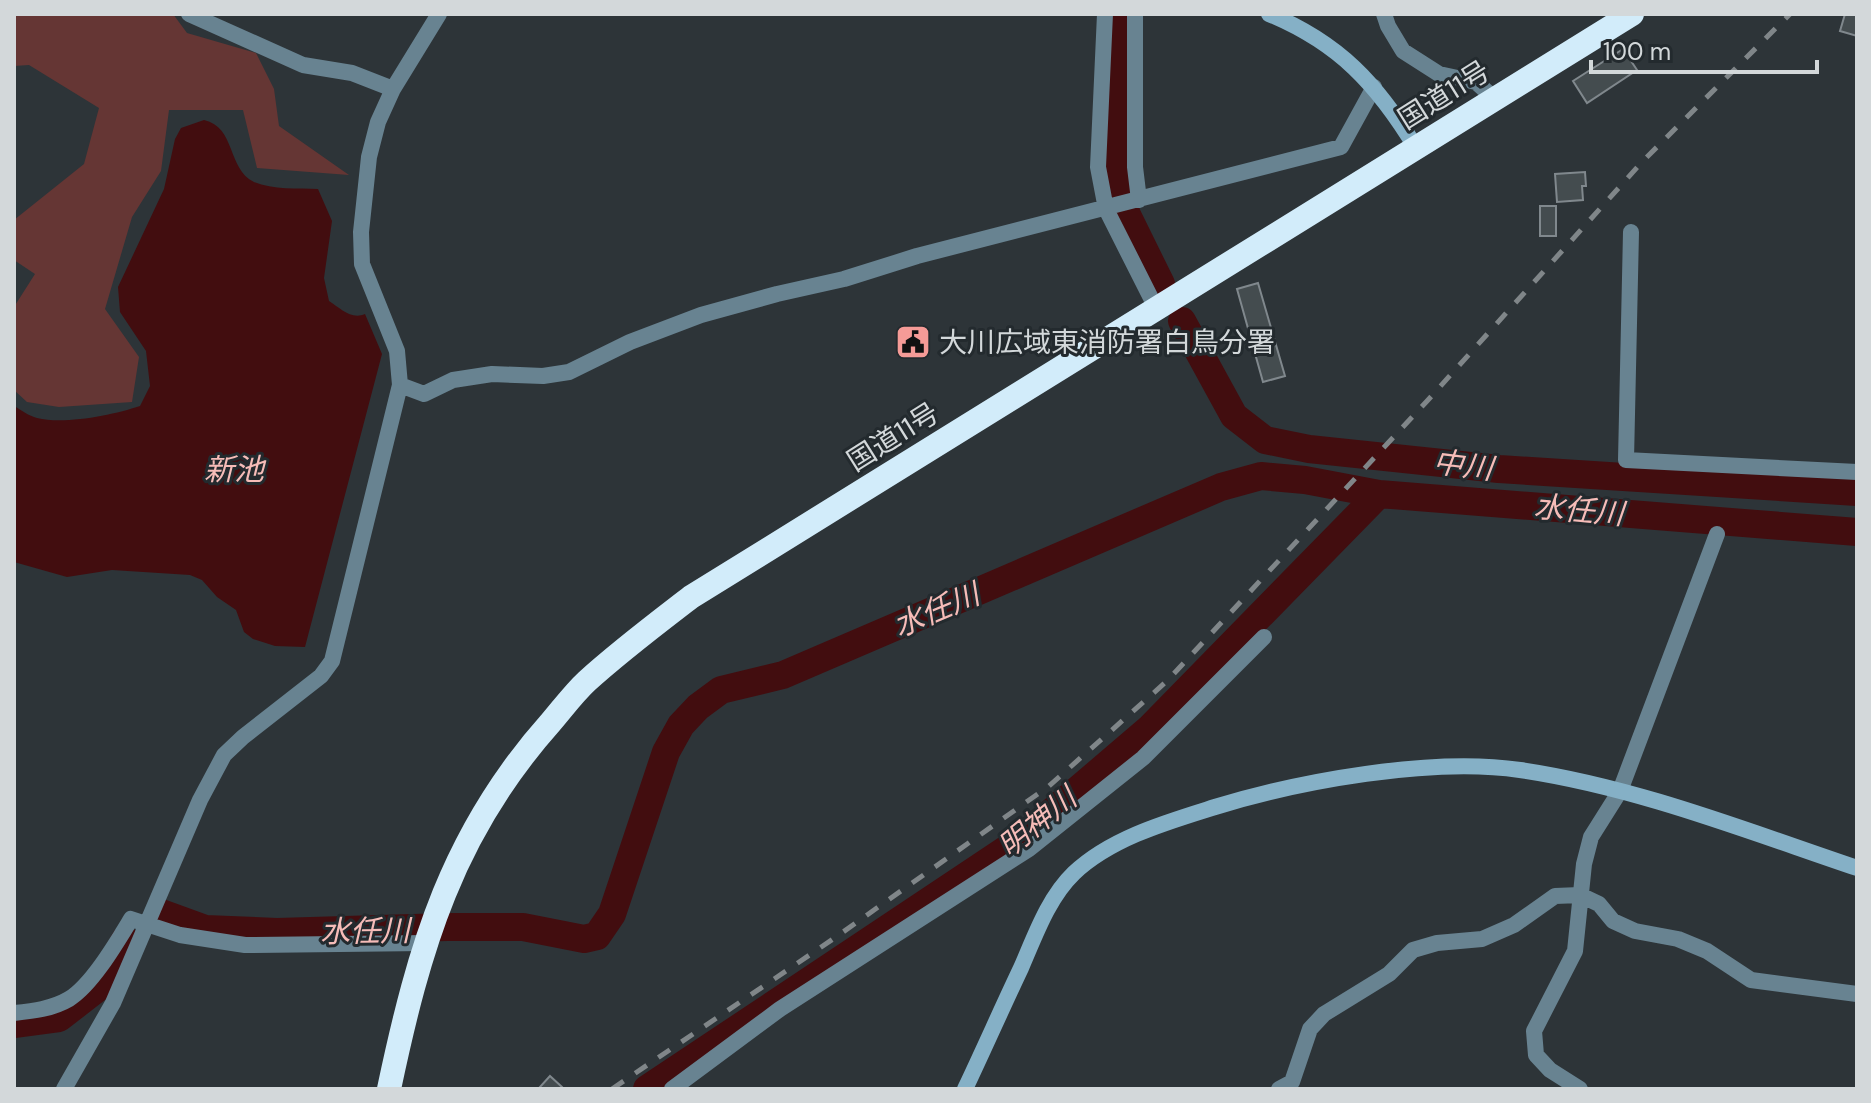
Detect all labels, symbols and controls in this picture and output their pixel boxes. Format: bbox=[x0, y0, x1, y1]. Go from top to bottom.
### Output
scale bar bbox=[1591, 24, 1817, 74]
text: 100 m bbox=[1603, 36, 1671, 67]
street label: 国道11号 bbox=[1391, 52, 1497, 138]
public building icon: 大川広域東消防署白鳥分署 bbox=[894, 323, 932, 361]
place label: 大川広域東消防署白鳥分署 bbox=[939, 324, 1275, 361]
street label: 国道11号 bbox=[840, 394, 946, 480]
water label: 中川 bbox=[1431, 442, 1498, 488]
water label: 新池 bbox=[204, 450, 267, 489]
water label: 水任川 bbox=[1532, 487, 1629, 534]
water label: 水任川 bbox=[887, 573, 988, 646]
water label: 明神川 bbox=[990, 777, 1087, 865]
water label: 水任川 bbox=[320, 911, 413, 951]

